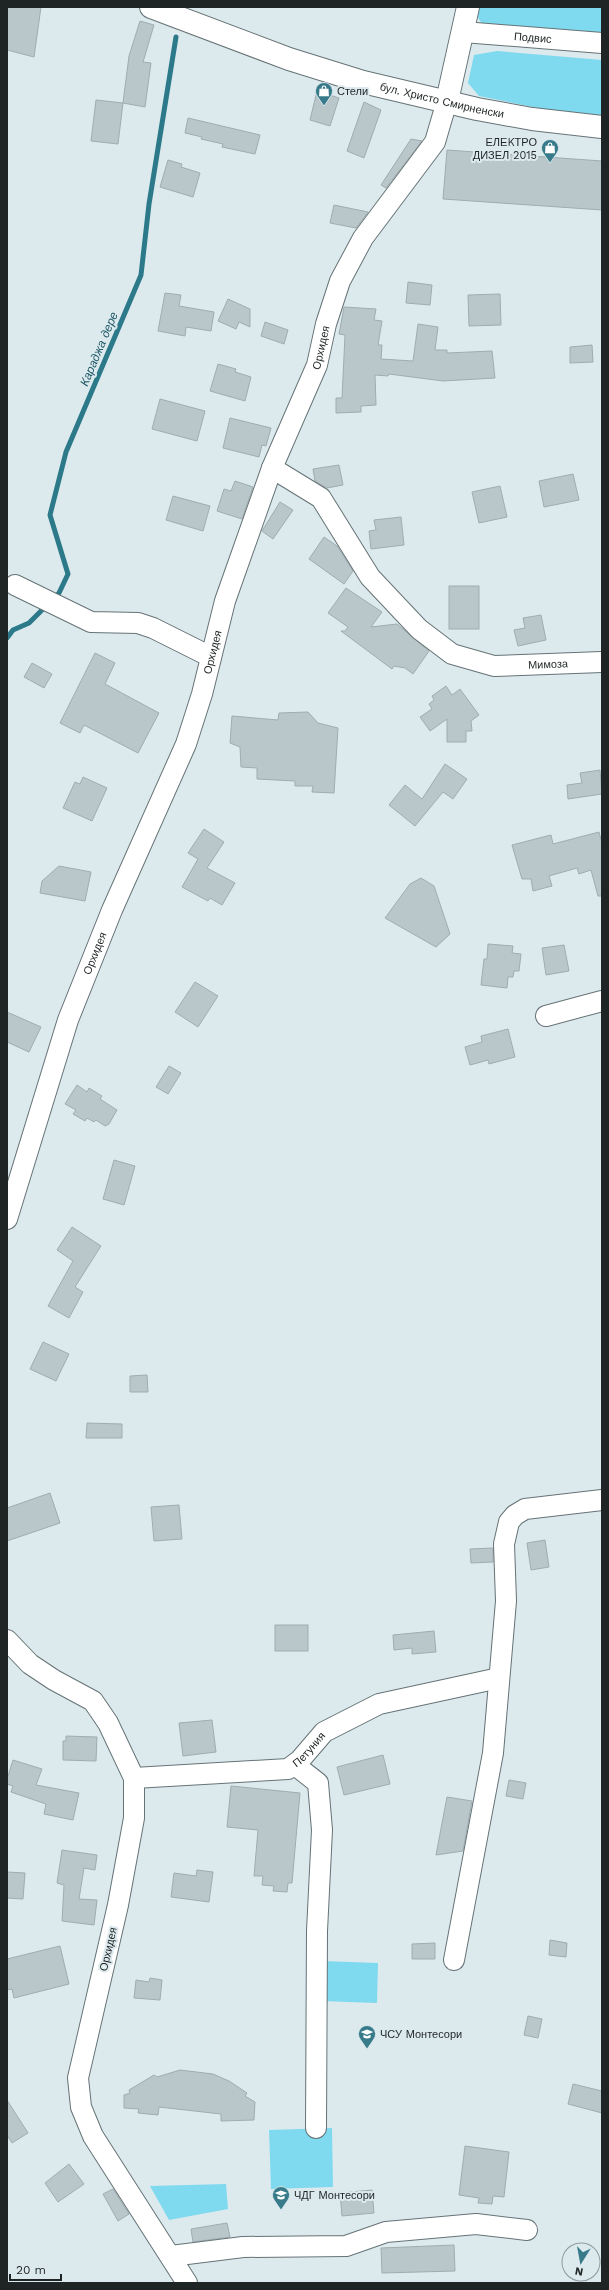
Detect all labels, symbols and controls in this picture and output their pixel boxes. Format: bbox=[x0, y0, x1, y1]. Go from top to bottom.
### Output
street label: Подвис bbox=[513, 30, 553, 46]
street label: бул. Христо Смирненски bbox=[378, 80, 505, 121]
shop icon: Стели bbox=[314, 81, 334, 106]
place label: Стели bbox=[337, 85, 368, 98]
place label: ЕЛЕKТРО ДИЗЕЛ 2015 bbox=[473, 136, 537, 162]
shop icon: ЕЛЕKТРО ДИЗЕЛ 2015 bbox=[540, 138, 560, 163]
water label: Караджа дере bbox=[77, 309, 121, 388]
street label: Орхидея bbox=[310, 324, 332, 372]
street label: Орхидея bbox=[201, 629, 225, 676]
street label: Мимоза bbox=[528, 657, 569, 672]
street label: Орхидея bbox=[81, 930, 110, 977]
street label: Петуния bbox=[290, 1729, 328, 1770]
street label: Орхидея bbox=[97, 1926, 120, 1972]
school or university icon: ЧСУ Монтесори bbox=[357, 2024, 377, 2049]
place label: ЧСУ Монтесори bbox=[380, 2028, 462, 2041]
school or university icon: ЧДГ Монтесори bbox=[271, 2185, 291, 2210]
place label: ЧДГ Монтесори bbox=[294, 2189, 375, 2202]
north arrow bbox=[561, 2242, 601, 2282]
scale bar bbox=[10, 2256, 61, 2282]
text: 20 m bbox=[16, 2263, 46, 2277]
text: N bbox=[574, 2264, 584, 2278]

